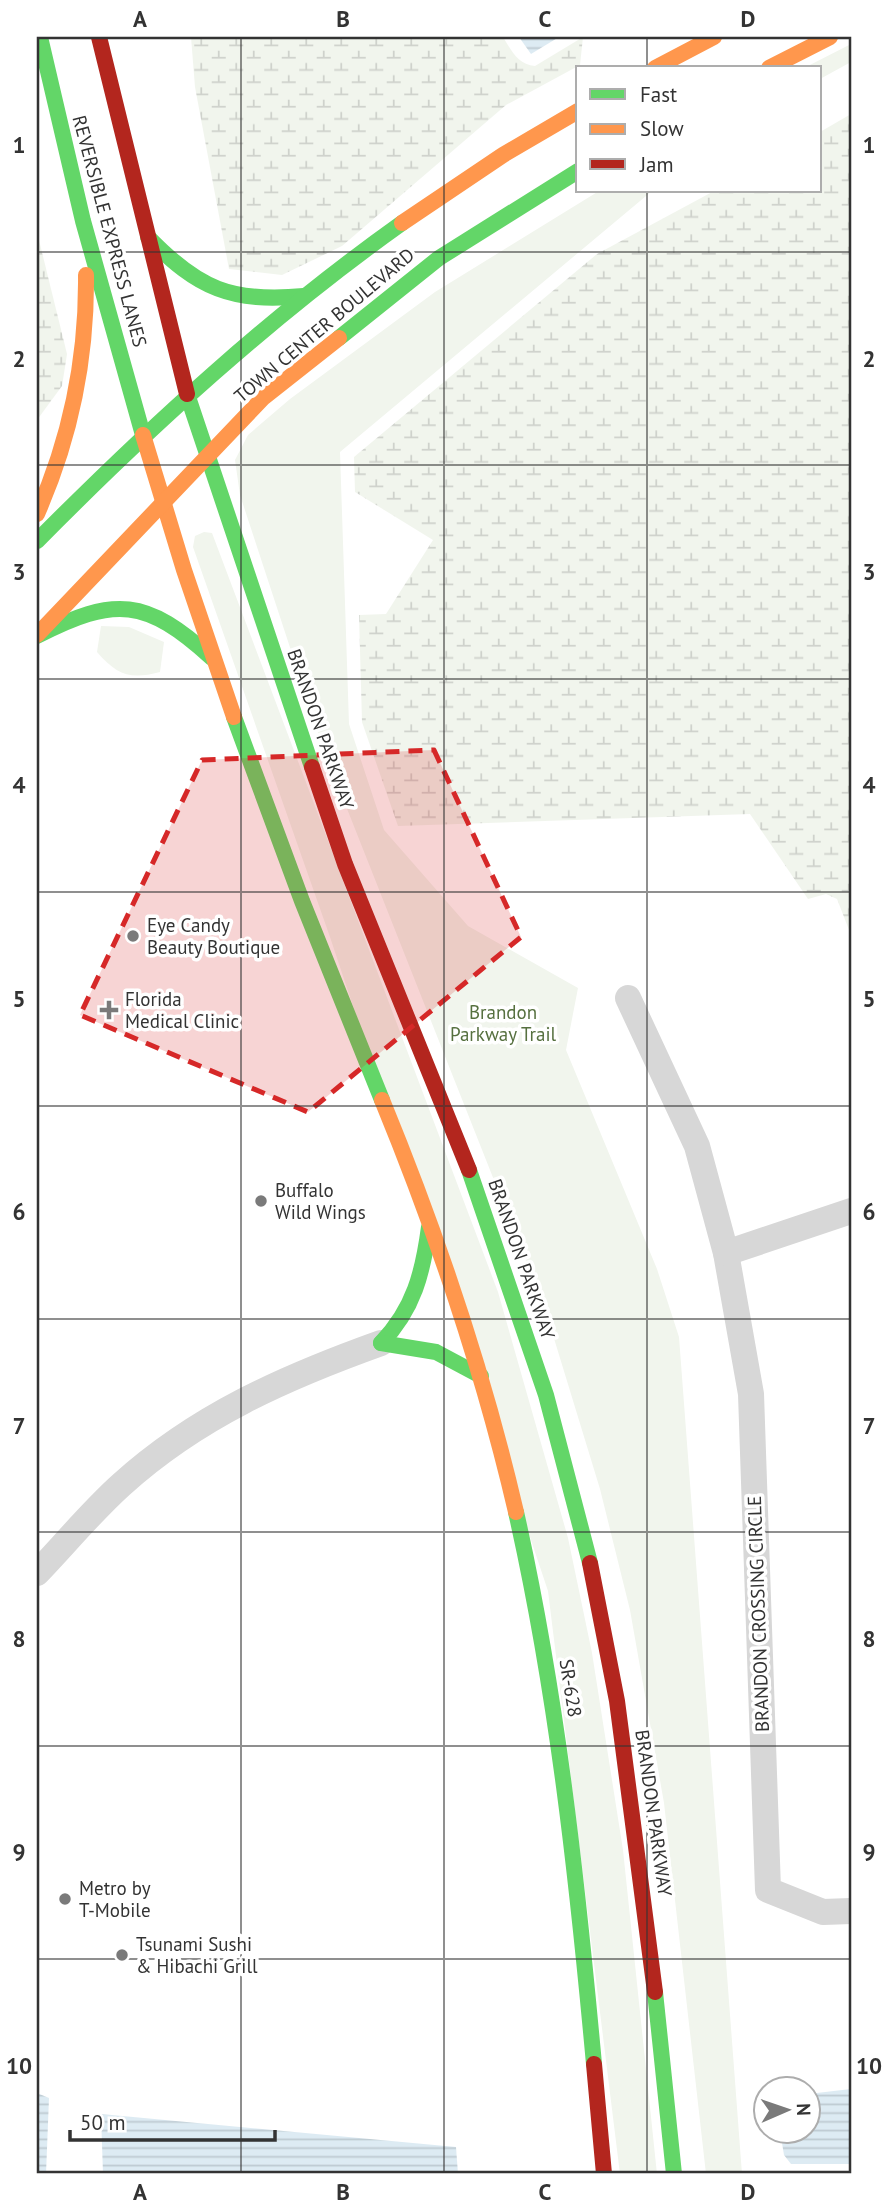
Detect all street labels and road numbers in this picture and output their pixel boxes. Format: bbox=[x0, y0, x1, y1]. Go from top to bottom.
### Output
street label: REVERSIBLE EXPRESS LANES bbox=[67, 112, 153, 350]
street label: TOWN CENTER BOULEVARD bbox=[229, 243, 419, 407]
street label: BRANDON PARKWAY bbox=[282, 646, 360, 813]
street label: BRANDON PARKWAY bbox=[483, 1176, 561, 1343]
street label: BRANDON CROSSING CIRCLE bbox=[742, 1495, 774, 1733]
street label: SR-628 bbox=[555, 1657, 587, 1719]
street label: BRANDON PARKWAY bbox=[630, 1728, 678, 1898]

